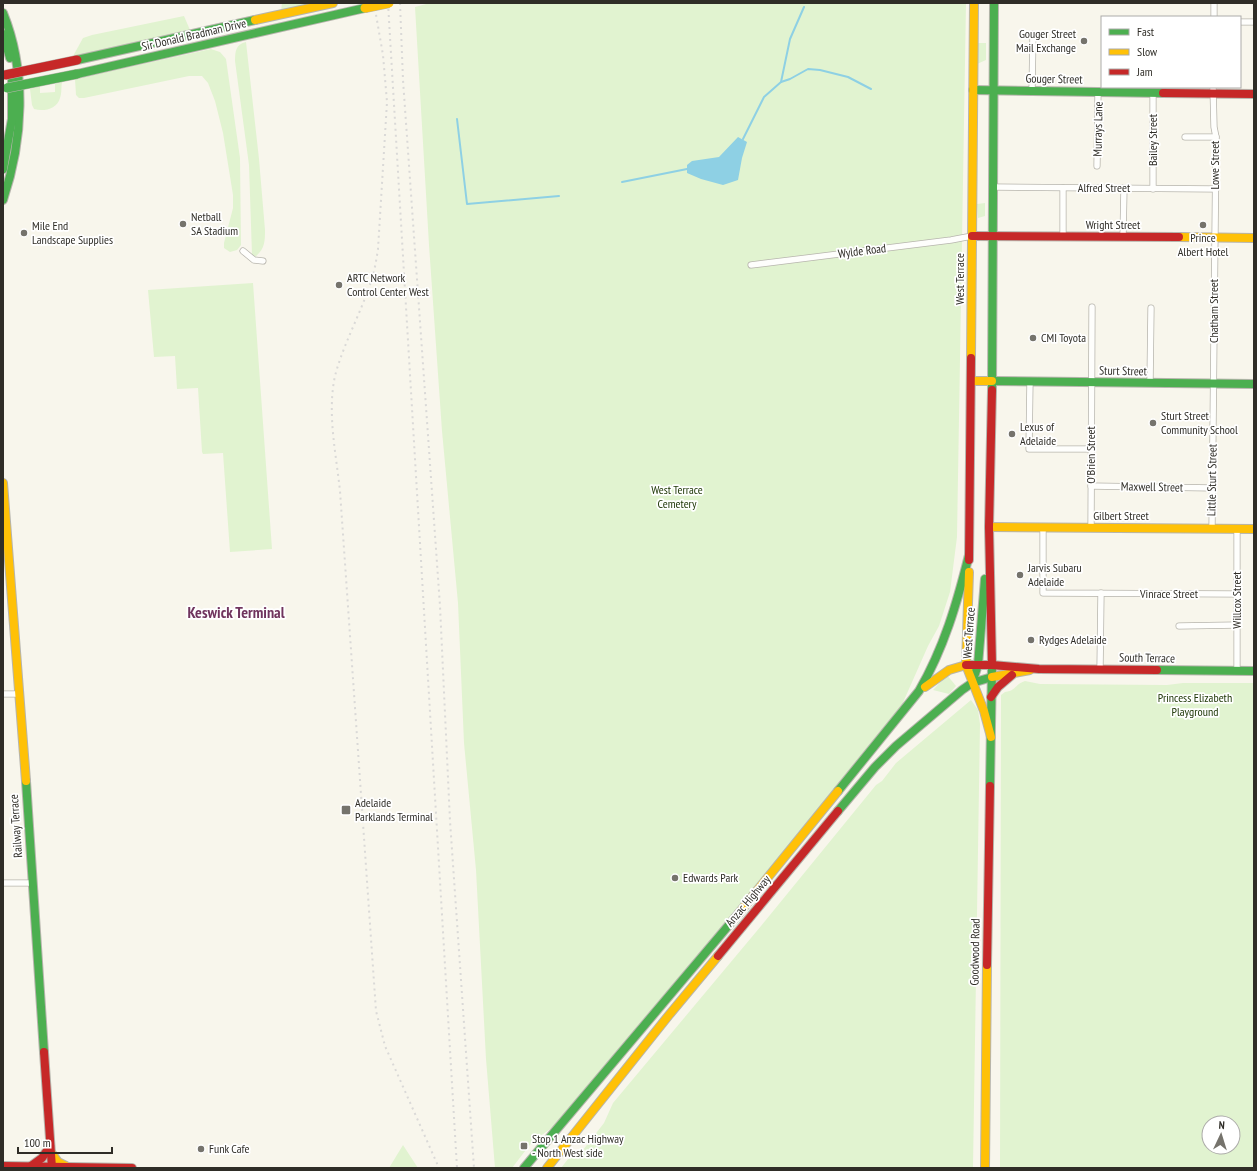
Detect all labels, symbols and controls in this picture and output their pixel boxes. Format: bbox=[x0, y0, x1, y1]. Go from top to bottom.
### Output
street label: Sir Donald Bradman Drive bbox=[140, 15, 248, 54]
legend bbox=[1101, 16, 1241, 88]
text: Fast bbox=[1137, 24, 1155, 39]
place label: Gouger Street Mail Exchange bbox=[1016, 26, 1077, 55]
marker: Gouger Street Mail Exchange bbox=[1079, 36, 1089, 46]
text: Slow bbox=[1137, 44, 1158, 59]
text: Jam bbox=[1136, 64, 1153, 79]
street label: Gouger Street bbox=[1025, 71, 1083, 87]
street label: Murrays Lane bbox=[1090, 101, 1105, 157]
street label: Bailey Street bbox=[1145, 113, 1160, 166]
street label: Lowe Street bbox=[1207, 140, 1222, 189]
street label: Alfred Street bbox=[1078, 180, 1131, 195]
place label: Netball SA Stadium bbox=[191, 209, 238, 238]
street label: Wright Street bbox=[1086, 217, 1141, 232]
place label: Mile End Landscape Supplies bbox=[32, 218, 113, 247]
marker: Netball SA Stadium bbox=[178, 219, 188, 229]
marker: Prince Albert Hotel bbox=[1198, 220, 1208, 230]
marker: Mile End Landscape Supplies bbox=[19, 228, 29, 238]
place label: Prince Albert Hotel bbox=[1178, 230, 1229, 259]
street label: Wylde Road bbox=[837, 240, 887, 261]
street label: West Terrace bbox=[952, 253, 967, 305]
place label: ARTC Network Control Center West bbox=[347, 270, 430, 299]
street label: Chatham Street bbox=[1206, 278, 1221, 343]
marker: ARTC Network Control Center West bbox=[334, 280, 344, 290]
place label: CMI Toyota bbox=[1041, 330, 1086, 345]
marker: CMI Toyota bbox=[1028, 333, 1038, 343]
street label: Sturt Street bbox=[1099, 363, 1148, 378]
place label: Sturt Street Community School bbox=[1161, 408, 1238, 437]
marker: Sturt Street Community School bbox=[1148, 418, 1158, 428]
place label: Lexus of Adelaide bbox=[1020, 419, 1056, 448]
street label: O'Brien Street bbox=[1083, 426, 1098, 484]
marker: Lexus of Adelaide bbox=[1007, 429, 1017, 439]
street label: Little Sturt Street bbox=[1203, 443, 1220, 516]
street label: Maxwell Street bbox=[1121, 478, 1184, 495]
park label: West Terrace Cemetery bbox=[651, 482, 703, 511]
street label: Gilbert Street bbox=[1093, 508, 1150, 523]
place label: Jarvis Subaru Adelaide bbox=[1027, 560, 1082, 589]
marker: Jarvis Subaru Adelaide bbox=[1015, 570, 1025, 580]
street label: Willcox Street bbox=[1229, 571, 1244, 629]
street label: Vinrace Street bbox=[1139, 586, 1199, 601]
district label: Keswick Terminal bbox=[187, 602, 285, 622]
street label: West Terrace bbox=[959, 607, 978, 659]
place label: Rydges Adelaide bbox=[1039, 632, 1107, 647]
marker: Rydges Adelaide bbox=[1026, 635, 1036, 645]
street label: South Terrace bbox=[1119, 650, 1175, 665]
park label: Princess Elizabeth Playground bbox=[1158, 690, 1232, 719]
street label: Railway Terrace bbox=[6, 794, 25, 858]
place label: Adelaide Parklands Terminal bbox=[355, 795, 433, 824]
marker: Adelaide Parklands Terminal bbox=[340, 804, 352, 816]
place label: Edwards Park bbox=[683, 870, 738, 885]
street label: Anzac Highway bbox=[722, 872, 774, 929]
marker: Edwards Park bbox=[670, 873, 680, 883]
street label: Goodwood Road bbox=[966, 918, 983, 986]
north arrow bbox=[1201, 1115, 1241, 1155]
text: N bbox=[1218, 1118, 1225, 1132]
scale bar bbox=[18, 1129, 112, 1155]
place label: Stop 1 Anzac Highway - North West side bbox=[532, 1131, 624, 1160]
text: 100 m bbox=[24, 1135, 51, 1150]
place label: Funk Cafe bbox=[209, 1141, 249, 1156]
marker: Stop 1 Anzac Highway - North West side bbox=[519, 1141, 529, 1151]
marker: Funk Cafe bbox=[196, 1144, 206, 1154]

